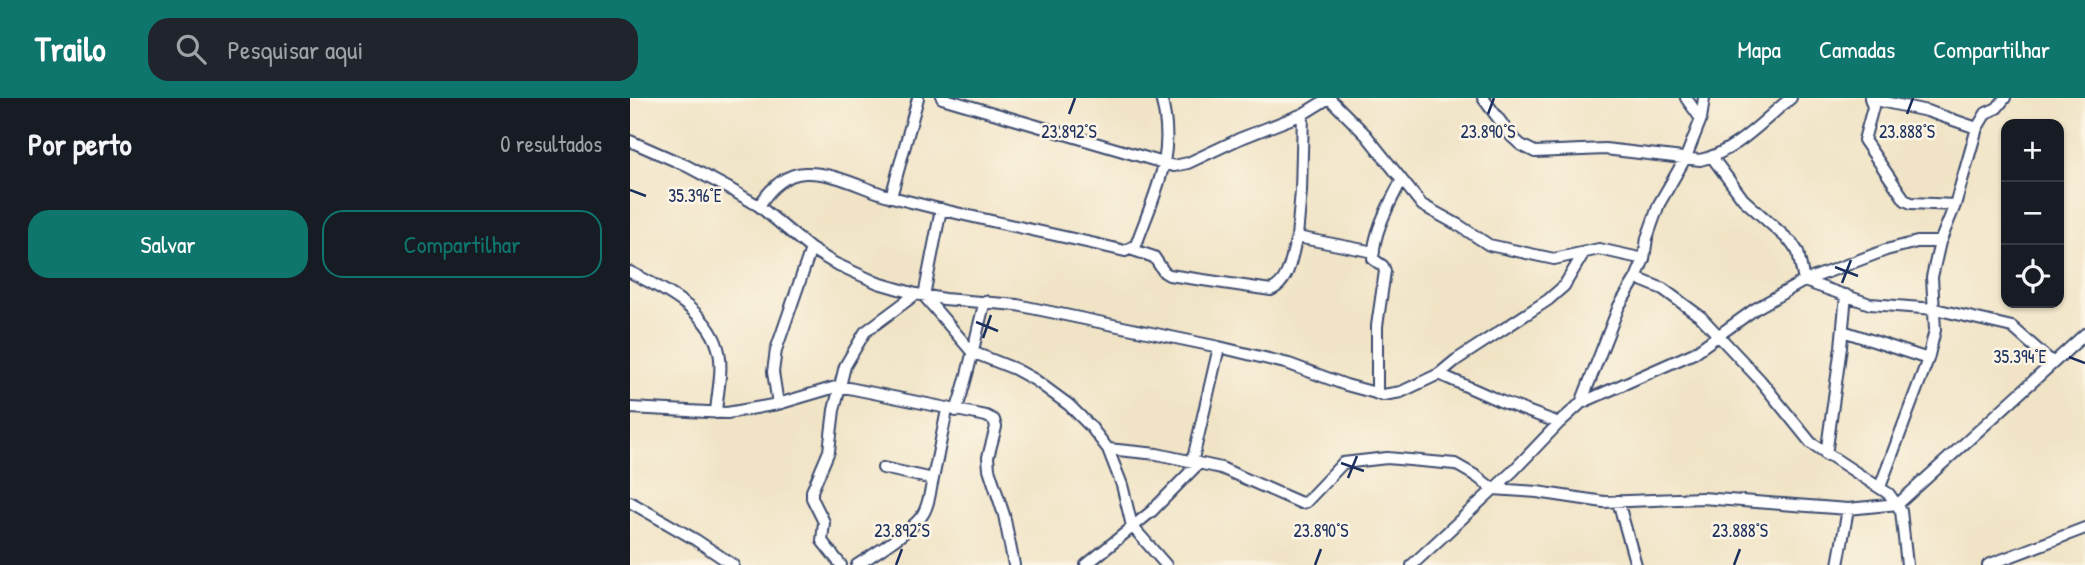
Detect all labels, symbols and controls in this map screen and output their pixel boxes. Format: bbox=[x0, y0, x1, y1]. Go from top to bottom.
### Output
search box bbox=[148, 18, 638, 81]
text: Trailo bbox=[35, 27, 106, 71]
icon: search bbox=[172, 30, 210, 68]
text: Pesquisar aqui bbox=[228, 32, 363, 67]
text: Mapa bbox=[1738, 33, 1781, 65]
text: Camadas bbox=[1819, 33, 1895, 65]
text: Compartilhar bbox=[1933, 33, 2050, 65]
text: 23.892°S bbox=[1041, 119, 1097, 144]
text: 23.890°S bbox=[1460, 119, 1516, 144]
text: 23.888°S bbox=[1879, 119, 1935, 144]
map controls bbox=[2001, 119, 2064, 308]
button: + bbox=[2001, 119, 2064, 182]
text: Por perto bbox=[28, 124, 132, 164]
text: 0 resultados bbox=[500, 128, 602, 159]
button: − bbox=[2001, 182, 2064, 245]
text: 35.396°E bbox=[668, 183, 722, 208]
button: Salvar bbox=[28, 210, 308, 278]
button: Compartilhar bbox=[322, 210, 602, 278]
button: locate bbox=[2001, 245, 2064, 308]
text: 35.394°E bbox=[1993, 344, 2047, 369]
text: 23.892°S bbox=[874, 518, 930, 543]
text: 23.890°S bbox=[1293, 518, 1349, 543]
text: 23.888°S bbox=[1712, 518, 1768, 543]

